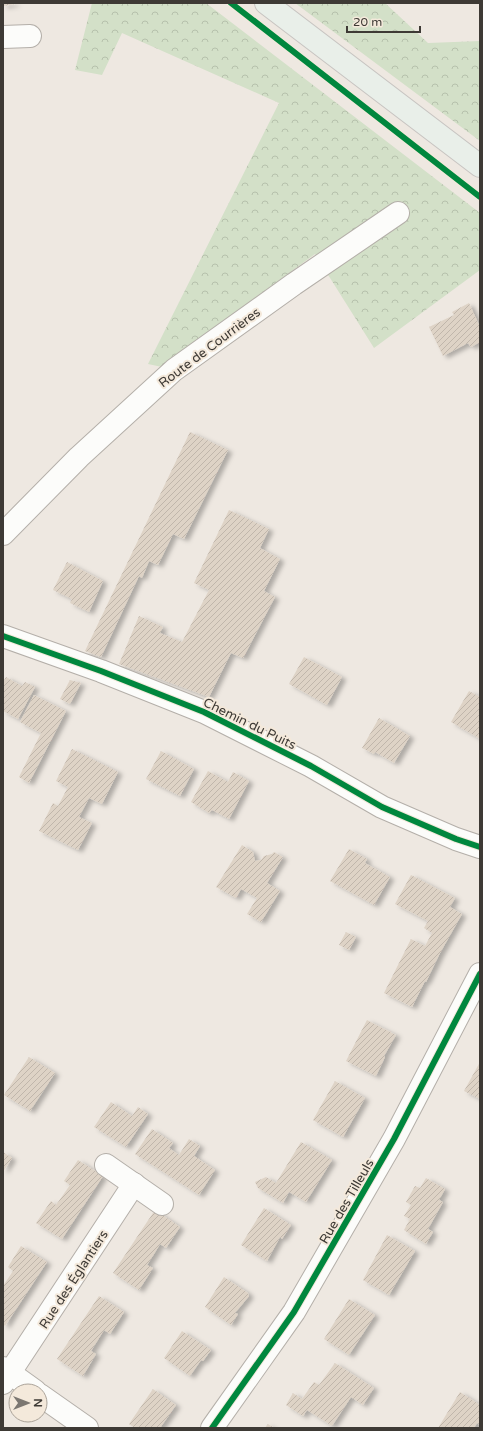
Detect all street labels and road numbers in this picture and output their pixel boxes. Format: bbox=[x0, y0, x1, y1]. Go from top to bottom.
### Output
street label: Route de Courrières bbox=[156, 304, 264, 391]
street label: Chemin du Puits bbox=[201, 695, 299, 753]
street label: Rue des Tilleuls bbox=[316, 1156, 378, 1247]
street label: Rue des Églantiers bbox=[36, 1227, 112, 1332]

